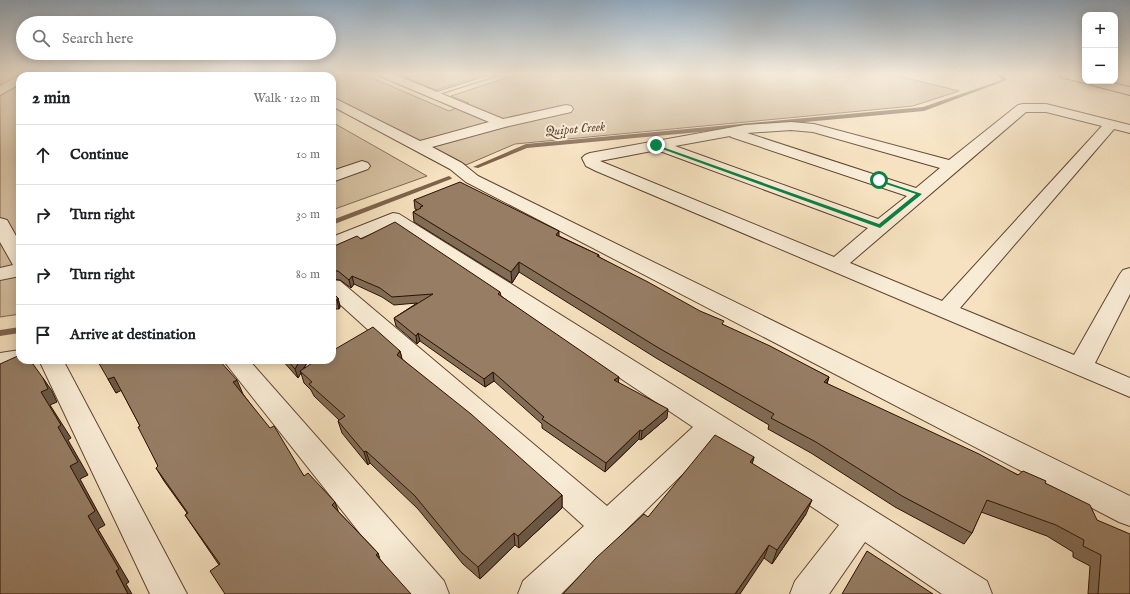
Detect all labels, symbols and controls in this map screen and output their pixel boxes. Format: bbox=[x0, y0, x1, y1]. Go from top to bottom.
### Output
map controls bbox=[1082, 12, 1118, 84]
button: + bbox=[1082, 12, 1118, 48]
search box bbox=[16, 16, 336, 60]
icon: search bbox=[30, 27, 52, 49]
text: Search here bbox=[62, 29, 133, 48]
button: − bbox=[1082, 48, 1118, 84]
text: 2 min bbox=[32, 88, 70, 109]
text: Walk · 120 m bbox=[254, 90, 320, 107]
water label: Quipot Creek bbox=[544, 118, 607, 141]
route end bbox=[647, 136, 665, 154]
icon: ahead bbox=[32, 144, 54, 166]
text: Continue bbox=[70, 145, 128, 164]
text: 10 m bbox=[296, 146, 320, 163]
route start bbox=[870, 171, 888, 189]
icon: right bbox=[32, 204, 54, 226]
text: Turn right bbox=[70, 205, 135, 224]
text: 30 m bbox=[296, 206, 320, 223]
icon: right bbox=[32, 264, 54, 286]
text: Turn right bbox=[70, 265, 135, 284]
text: 80 m bbox=[296, 266, 320, 283]
icon: arrive bbox=[32, 324, 54, 346]
text: Arrive at destination bbox=[70, 325, 196, 344]

